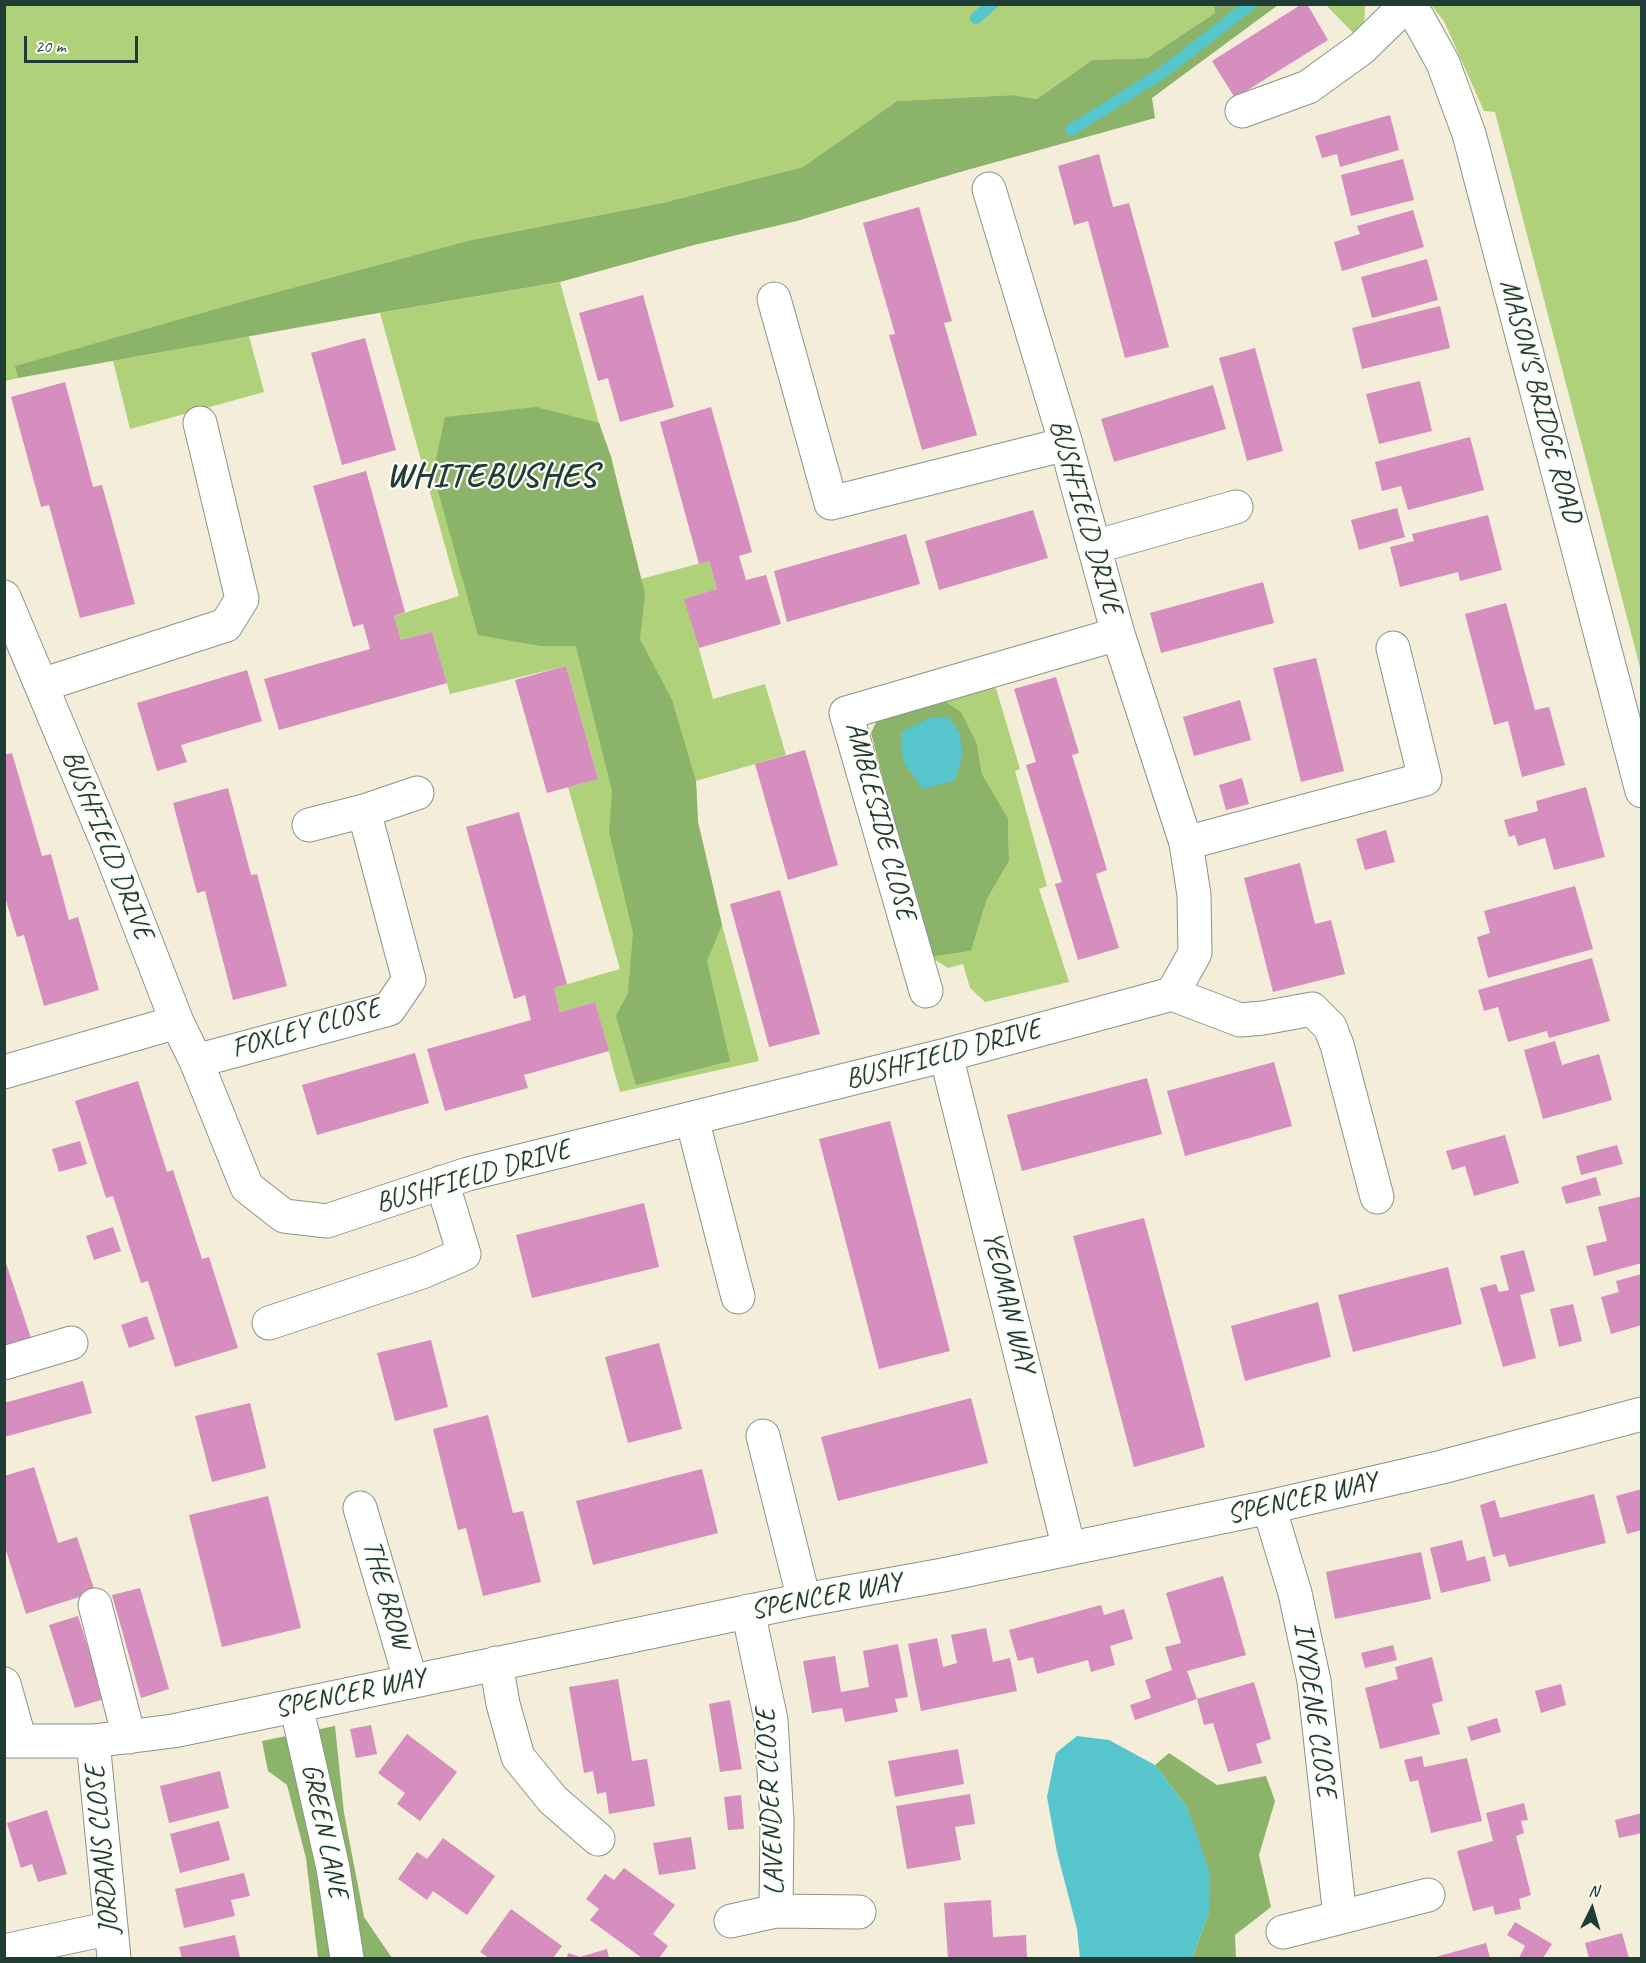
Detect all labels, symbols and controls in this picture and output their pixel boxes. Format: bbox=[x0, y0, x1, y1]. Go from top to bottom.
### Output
scale bar bbox=[27, 24, 141, 62]
text: 20 m bbox=[35, 35, 66, 57]
street label: MASON'S BRIDGE ROAD bbox=[1491, 276, 1589, 526]
street label: BUSHFIELD DRIVE bbox=[1041, 416, 1129, 618]
district label: WHITEBUSHES bbox=[386, 457, 598, 497]
street label: AMBLESIDE CLOSE bbox=[837, 718, 923, 924]
street label: BUSHFIELD DRIVE bbox=[54, 746, 160, 944]
street label: FOXLEY CLOSE bbox=[228, 992, 384, 1066]
street label: BUSHFIELD DRIVE bbox=[842, 1013, 1044, 1097]
street label: BUSHFIELD DRIVE bbox=[372, 1133, 574, 1221]
street label: YEOMAN WAY bbox=[974, 1228, 1042, 1376]
street label: SPENCER WAY bbox=[1224, 1465, 1380, 1533]
street label: THE BROW bbox=[354, 1537, 418, 1653]
street label: SPENCER WAY bbox=[748, 1566, 904, 1628]
street label: IVYDENE CLOSE bbox=[1285, 1621, 1343, 1799]
street label: SPENCER WAY bbox=[272, 1662, 428, 1726]
street label: LAVENDER CLOSE bbox=[749, 1708, 793, 1896]
street label: GREEN LANE bbox=[293, 1761, 355, 1901]
street label: JORDANS CLOSE bbox=[79, 1764, 127, 1936]
north arrow bbox=[1562, 1879, 1622, 1939]
text: N bbox=[1588, 1881, 1599, 1901]

